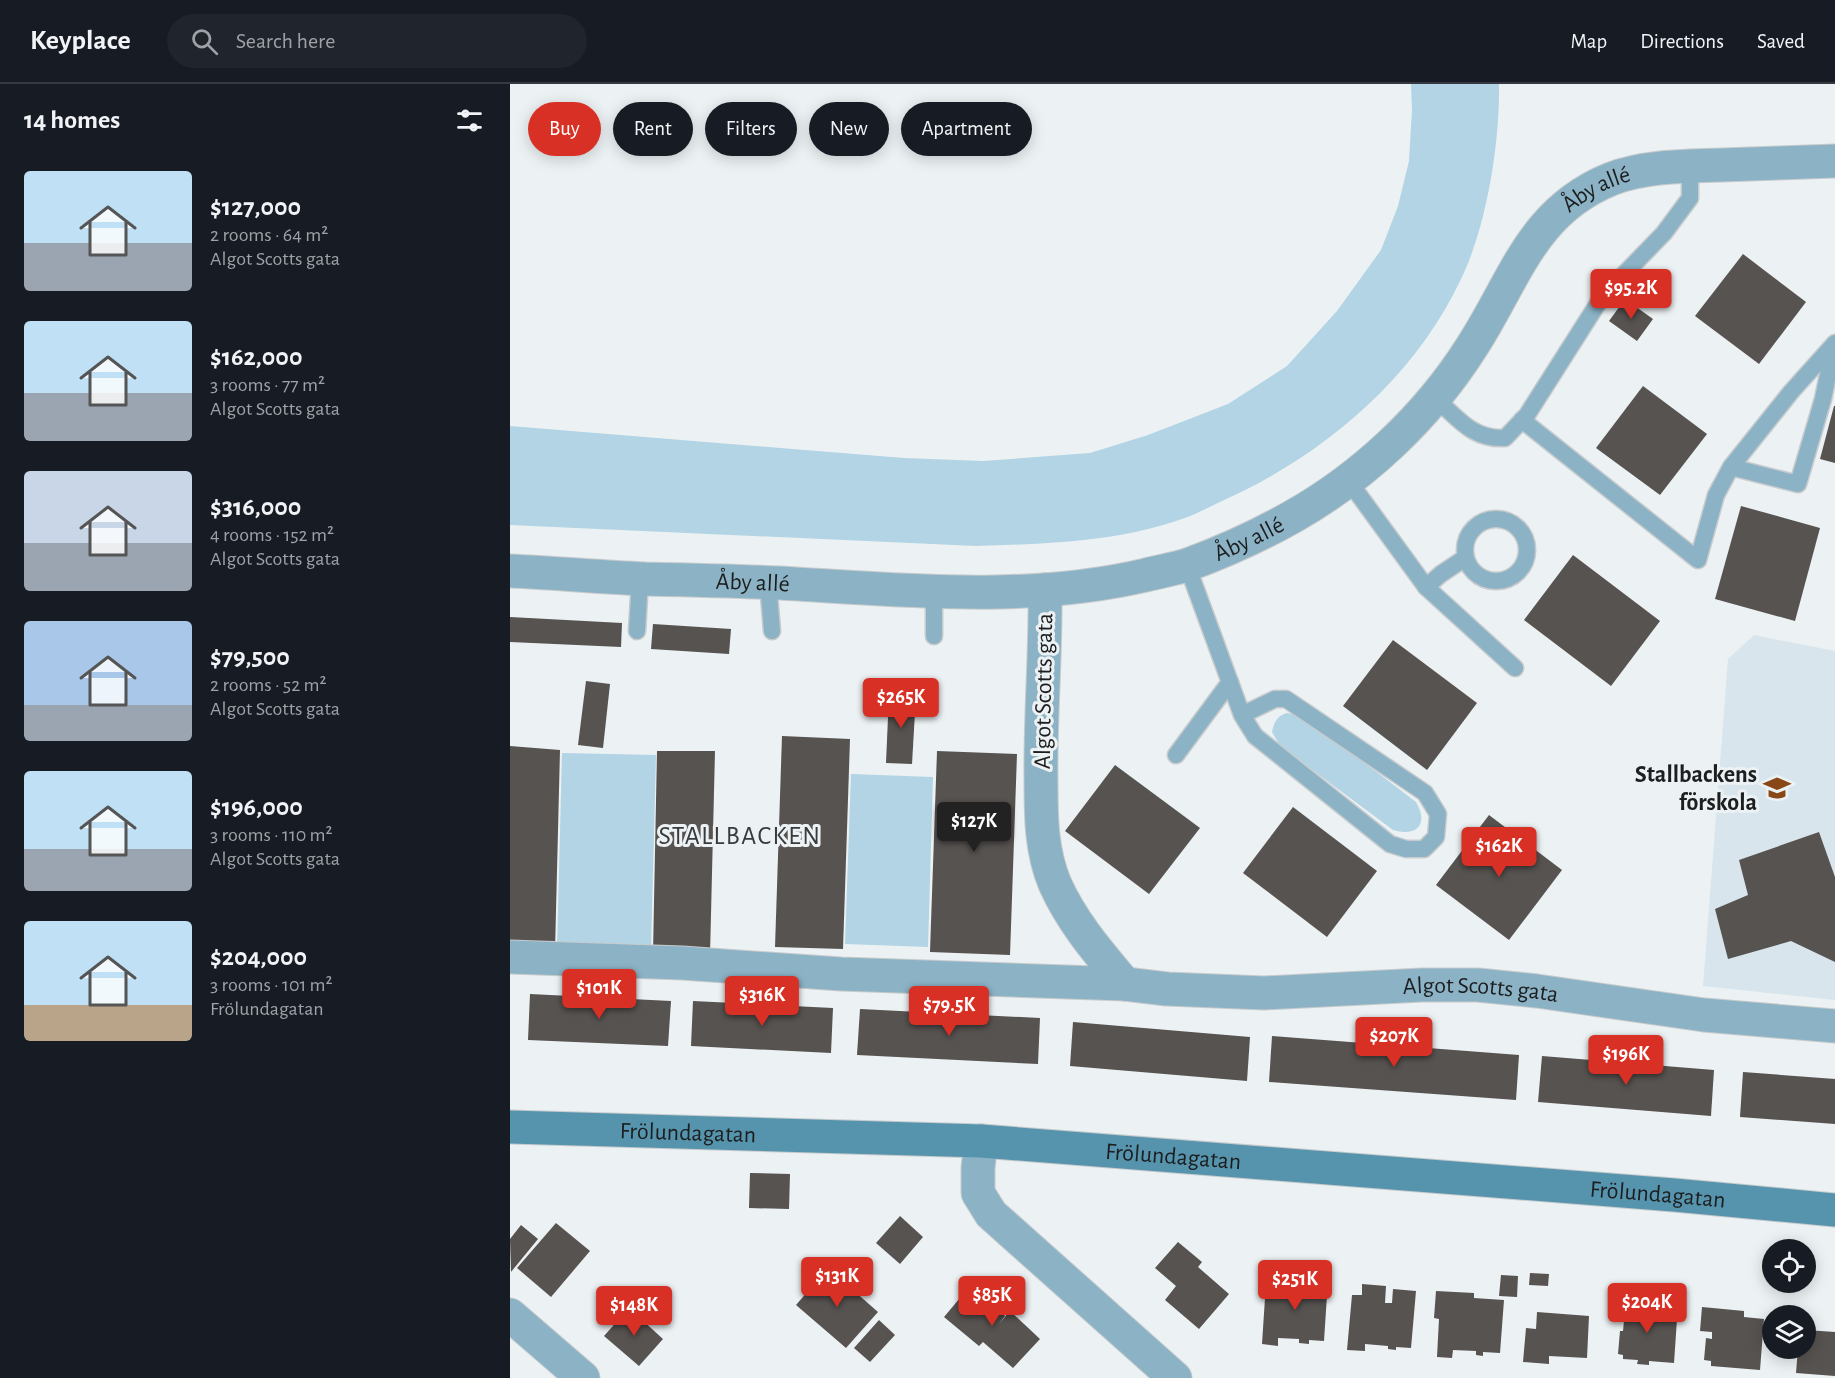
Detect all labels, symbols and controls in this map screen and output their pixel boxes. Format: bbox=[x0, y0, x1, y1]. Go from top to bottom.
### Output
search box bbox=[167, 14, 587, 68]
icon: search bbox=[188, 25, 221, 58]
text: Keyplace bbox=[30, 27, 131, 55]
text: Search here bbox=[236, 30, 335, 52]
text: Map bbox=[1571, 31, 1607, 52]
text: Directions bbox=[1640, 31, 1724, 52]
text: Saved bbox=[1757, 31, 1805, 52]
chip: Buy bbox=[528, 102, 601, 156]
chip: Rent bbox=[613, 102, 693, 156]
chip: Filters bbox=[705, 102, 797, 156]
chip: New bbox=[809, 102, 889, 156]
chip: Apartment bbox=[901, 102, 1032, 156]
icon: filters bbox=[453, 104, 486, 137]
text: 14 homes bbox=[24, 107, 120, 133]
street label: Åby allé bbox=[1556, 163, 1633, 217]
text: $127,000 bbox=[210, 194, 301, 220]
icon: home bbox=[72, 195, 144, 267]
text: 2 rooms · 64 m² bbox=[210, 225, 328, 245]
text: Algot Scotts gata bbox=[210, 249, 340, 269]
pin: $95.2K bbox=[1582, 269, 1680, 320]
text: $95.2K bbox=[1605, 278, 1657, 298]
text: $162,000 bbox=[210, 344, 302, 370]
icon: home bbox=[72, 345, 144, 417]
text: 3 rooms · 77 m² bbox=[210, 375, 325, 395]
text: Algot Scotts gata bbox=[210, 399, 340, 419]
text: $316,000 bbox=[210, 494, 301, 520]
icon: home bbox=[72, 495, 144, 567]
street label: Åby allé bbox=[1210, 513, 1288, 566]
text: 4 rooms · 152 m² bbox=[210, 525, 334, 545]
text: Algot Scotts gata bbox=[210, 549, 340, 569]
street label: Åby allé bbox=[715, 568, 790, 597]
street label: Algot Scotts gata bbox=[1031, 613, 1057, 769]
text: $79,500 bbox=[210, 644, 290, 670]
icon: home bbox=[72, 645, 144, 717]
text: 2 rooms · 52 m² bbox=[210, 675, 327, 695]
pin: $265K bbox=[859, 678, 943, 729]
text: $265K bbox=[877, 687, 925, 707]
text: Algot Scotts gata bbox=[210, 699, 340, 719]
place label: Stallbackens förskola bbox=[1635, 763, 1757, 815]
school or university icon: Stallbackens förskola bbox=[1762, 773, 1792, 803]
text: $196,000 bbox=[210, 794, 303, 820]
icon: home bbox=[72, 795, 144, 867]
pin: $127K bbox=[932, 802, 1016, 853]
text: $127K bbox=[951, 811, 997, 831]
district label: STALLBACKEN bbox=[659, 823, 821, 849]
text: 3 rooms · 110 m² bbox=[210, 825, 333, 845]
pin: $162K bbox=[1457, 827, 1541, 878]
text: $162K bbox=[1476, 836, 1522, 856]
text: Algot Scotts gata bbox=[210, 849, 340, 869]
text: $204,000 bbox=[210, 944, 307, 970]
icon: home bbox=[72, 945, 144, 1017]
pin: $101K bbox=[557, 969, 641, 1020]
street label: Algot Scotts gata bbox=[1402, 974, 1560, 1007]
text: 3 rooms · 101 m² bbox=[210, 975, 333, 995]
pin: $316K bbox=[720, 976, 804, 1027]
text: $101K bbox=[576, 978, 622, 998]
text: $316K bbox=[739, 985, 785, 1005]
pin: $79.5K bbox=[900, 986, 998, 1037]
text: $79.5K bbox=[923, 995, 975, 1015]
text: Frölundagatan bbox=[210, 999, 324, 1019]
pin: $207K bbox=[1352, 1017, 1436, 1068]
text: $207K bbox=[1369, 1026, 1419, 1046]
pin: $196K bbox=[1584, 1035, 1668, 1086]
text: $196K bbox=[1602, 1044, 1650, 1064]
street label: Frölundagatan bbox=[619, 1119, 756, 1147]
street label: Frölundagatan bbox=[1104, 1140, 1242, 1174]
street label: Frölundagatan bbox=[1589, 1177, 1727, 1213]
map controls bbox=[1762, 1239, 1816, 1359]
button: locate bbox=[1762, 1239, 1816, 1293]
pin: $131K bbox=[795, 1257, 879, 1308]
pin: $251K bbox=[1253, 1260, 1337, 1311]
text: $131K bbox=[815, 1266, 859, 1286]
text: $251K bbox=[1272, 1269, 1318, 1289]
pin: $85K bbox=[956, 1276, 1028, 1327]
pin: $204K bbox=[1605, 1283, 1689, 1334]
text: $85K bbox=[972, 1285, 1012, 1305]
pin: $148K bbox=[592, 1286, 676, 1337]
text: $204K bbox=[1622, 1292, 1672, 1312]
text: $148K bbox=[610, 1295, 658, 1315]
button: layers bbox=[1762, 1305, 1816, 1359]

